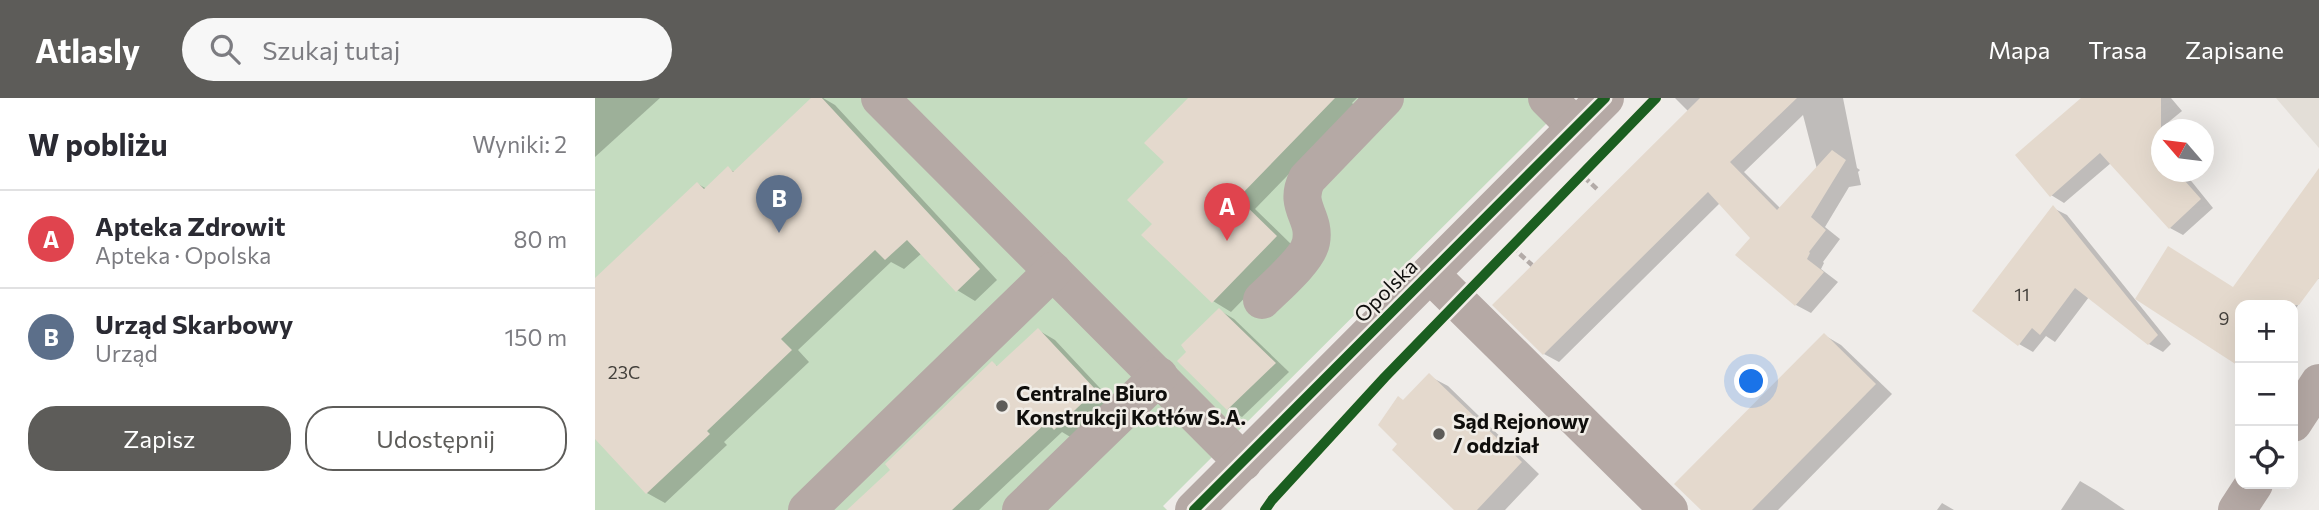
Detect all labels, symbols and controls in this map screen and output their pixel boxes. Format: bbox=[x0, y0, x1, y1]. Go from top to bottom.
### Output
search box bbox=[182, 18, 672, 81]
text: Atlasly bbox=[35, 29, 140, 70]
icon: search bbox=[206, 30, 244, 68]
text: Szukaj tutaj bbox=[262, 34, 400, 65]
text: Mapa bbox=[1988, 35, 2050, 64]
text: Trasa bbox=[2088, 35, 2147, 64]
text: Zapisane bbox=[2185, 35, 2284, 64]
north arrow bbox=[2151, 119, 2214, 182]
text: W pobliżu bbox=[28, 125, 168, 162]
text: Wyniki: 2 bbox=[472, 130, 567, 158]
pin: B bbox=[756, 175, 802, 233]
pin: A bbox=[1204, 183, 1250, 241]
text: Apteka Zdrowit bbox=[95, 210, 285, 241]
text: A bbox=[43, 225, 59, 253]
text: 80 m bbox=[514, 225, 567, 253]
text: Apteka · Opolska bbox=[95, 241, 271, 269]
street label: Opolska bbox=[1348, 253, 1422, 327]
house number: 11 bbox=[2014, 283, 2030, 305]
map controls bbox=[2235, 300, 2298, 489]
button: + bbox=[2235, 300, 2298, 363]
house number: 9 bbox=[2219, 307, 2229, 329]
text: Urząd Skarbowy bbox=[95, 308, 293, 339]
text: B bbox=[43, 323, 59, 351]
text: 150 m bbox=[504, 323, 567, 351]
text: Urząd bbox=[95, 339, 158, 367]
house number: 23C bbox=[608, 361, 640, 383]
button: − bbox=[2235, 363, 2298, 426]
your location bbox=[1734, 364, 1768, 398]
place label: Centralne Biuro Konstrukcji Kotłów S.A. bbox=[1016, 380, 1246, 429]
marker: Centralne Biuro Konstrukcji Kotłów S.A. bbox=[994, 398, 1010, 414]
button: Zapisz bbox=[28, 406, 291, 471]
button: Udostępnij bbox=[305, 406, 567, 471]
place label: Sąd Rejonowy / oddział bbox=[1453, 408, 1590, 457]
marker: Sąd Rejonowy / oddział bbox=[1431, 426, 1447, 442]
button: locate bbox=[2235, 426, 2298, 489]

